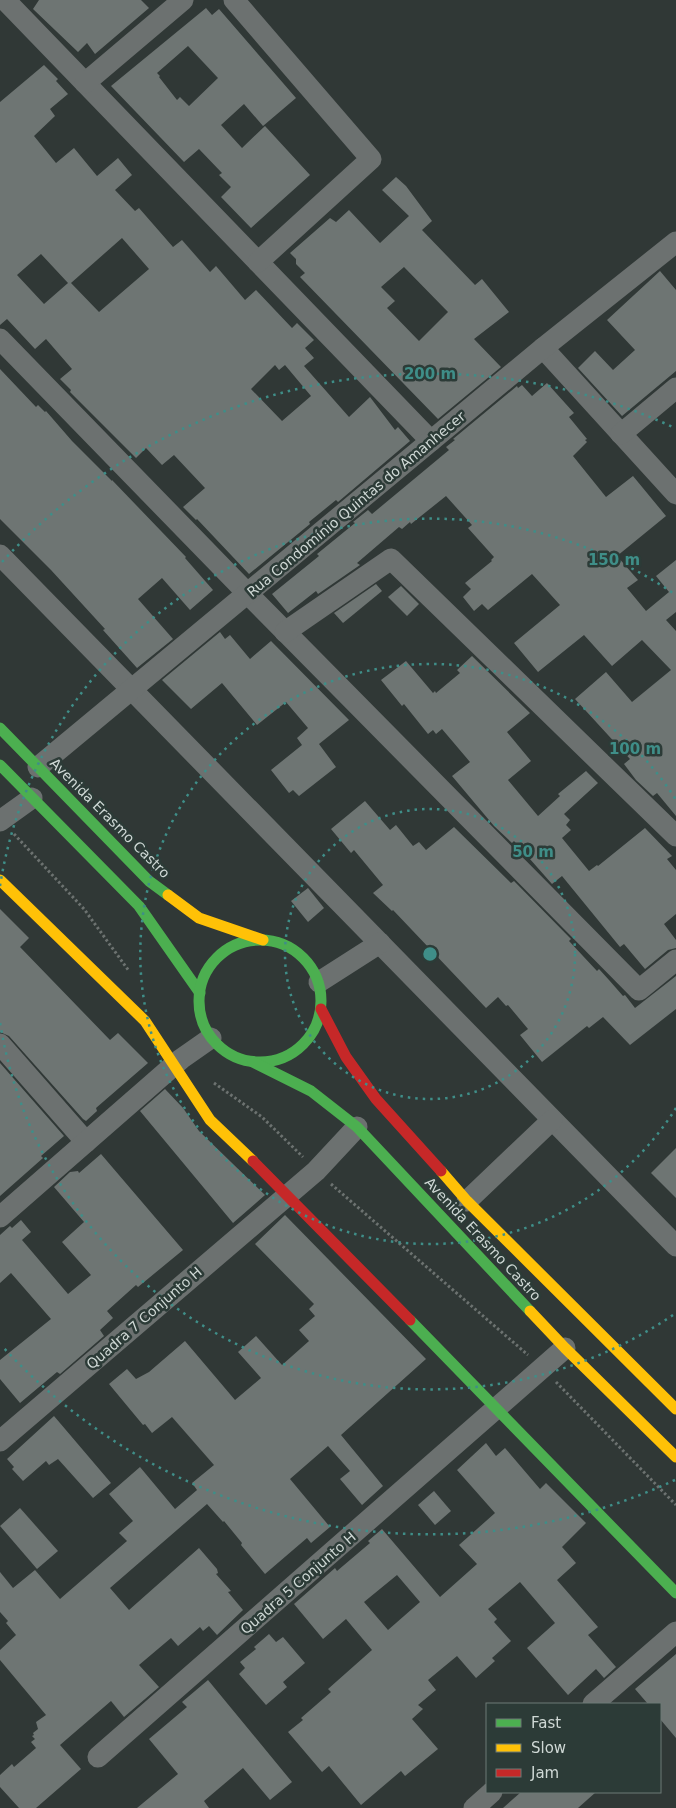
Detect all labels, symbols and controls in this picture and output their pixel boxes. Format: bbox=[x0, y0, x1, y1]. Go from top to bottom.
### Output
text: 200 m bbox=[404, 365, 456, 383]
street label: Rua Condomínio Quintas do Amanhecer bbox=[244, 408, 468, 600]
text: 150 m bbox=[588, 551, 640, 569]
text: 100 m bbox=[609, 740, 661, 758]
street label: Avenida Erasmo Castro bbox=[47, 755, 173, 881]
text: 50 m bbox=[512, 843, 554, 861]
centre of rings bbox=[421, 945, 439, 963]
street label: Avenida Erasmo Castro bbox=[422, 1174, 544, 1304]
street label: Quadra 7 Conjunto H bbox=[83, 1264, 205, 1372]
street label: Quadra 5 Conjunto H bbox=[237, 1529, 359, 1637]
legend bbox=[486, 1703, 661, 1793]
text: Fast bbox=[531, 1714, 561, 1732]
text: Slow bbox=[531, 1739, 566, 1757]
text: Jam bbox=[530, 1764, 559, 1782]

